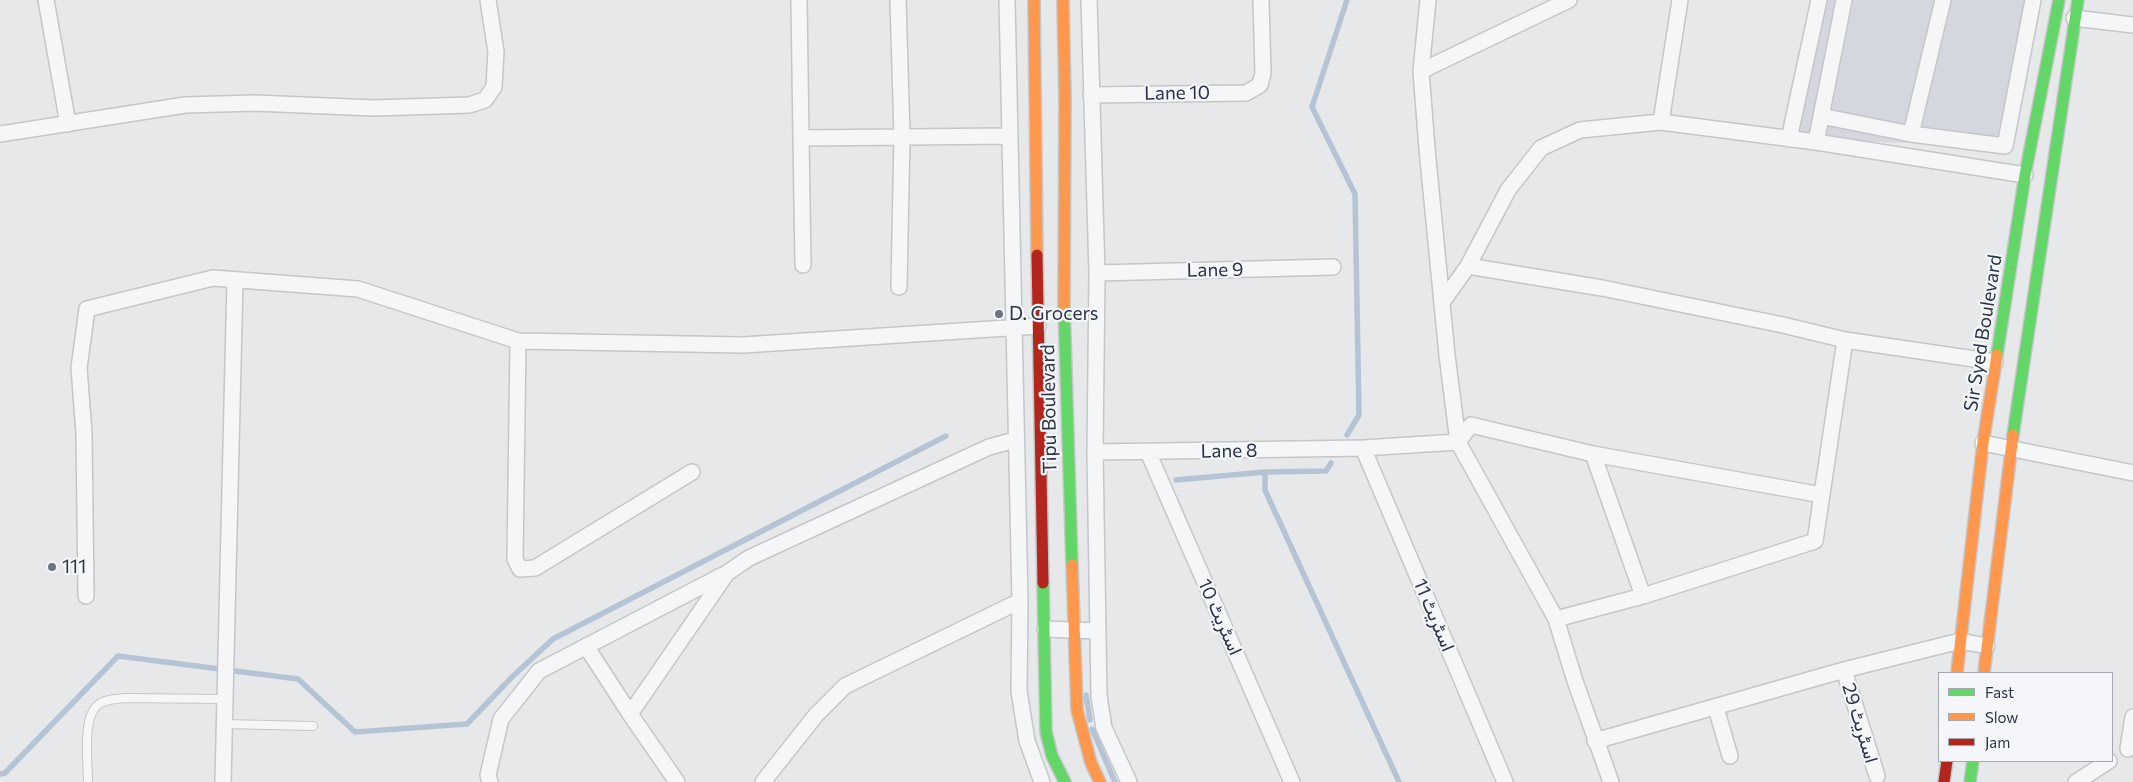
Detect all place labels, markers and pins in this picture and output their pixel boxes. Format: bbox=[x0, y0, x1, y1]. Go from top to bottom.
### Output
place label: D. Grocers bbox=[1009, 303, 1098, 325]
marker: D. Grocers bbox=[993, 308, 1005, 320]
place label: 111 bbox=[62, 556, 86, 578]
marker: 111 bbox=[46, 561, 58, 573]

